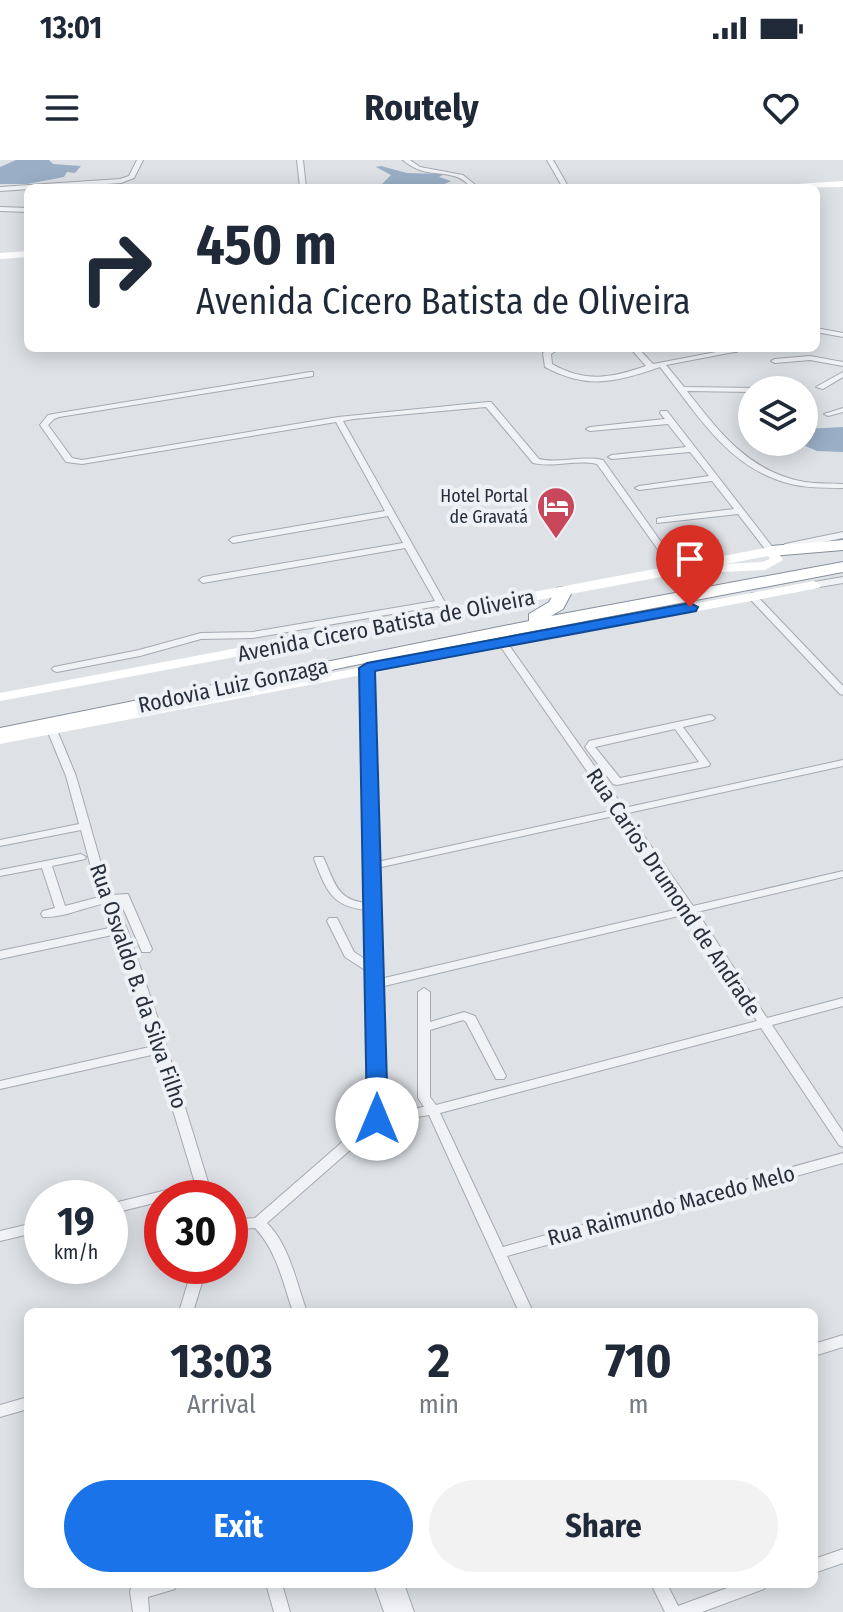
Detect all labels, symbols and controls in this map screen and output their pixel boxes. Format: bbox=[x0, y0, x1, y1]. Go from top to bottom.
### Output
text: 13:01 bbox=[40, 10, 102, 46]
icon: menu bbox=[40, 86, 84, 130]
text: Routely bbox=[364, 86, 479, 130]
icon: heart bbox=[759, 86, 803, 130]
text: 450 m bbox=[196, 212, 337, 279]
icon: right bbox=[64, 216, 168, 320]
text: Avenida Cicero Batista de Oliveira bbox=[196, 280, 691, 324]
map controls bbox=[738, 376, 818, 456]
button: layers bbox=[738, 376, 818, 456]
place label: Hotel Portal de Gravatá bbox=[440, 485, 528, 528]
hotel icon: Hotel Portal de Gravatá bbox=[535, 485, 577, 540]
pin bbox=[656, 525, 724, 607]
icon: arrive bbox=[668, 537, 712, 581]
street label: Avenida Cicero Batista de Oliveira bbox=[235, 583, 537, 668]
street label: Rodovia Luiz Gonzaga bbox=[136, 652, 331, 719]
street label: Rua Carios Drumond de Andrade bbox=[581, 763, 767, 1021]
street label: Rua Osvaldo B. da Silva Filho bbox=[84, 860, 193, 1112]
position arrow bbox=[335, 1077, 419, 1161]
street label: Rua Raimundo Macedo Melo bbox=[545, 1159, 798, 1251]
speed limit sign: 30 bbox=[144, 1180, 248, 1284]
text: 19 bbox=[57, 1198, 95, 1246]
text: km/h bbox=[54, 1240, 98, 1264]
text: 13:03 bbox=[170, 1332, 273, 1390]
text: 2 bbox=[428, 1332, 450, 1390]
text: 710 bbox=[605, 1332, 672, 1390]
text: Arrival bbox=[187, 1389, 256, 1420]
text: min bbox=[419, 1389, 459, 1420]
text: m bbox=[629, 1389, 649, 1420]
button: Exit bbox=[64, 1480, 413, 1572]
button: Share bbox=[429, 1480, 778, 1572]

